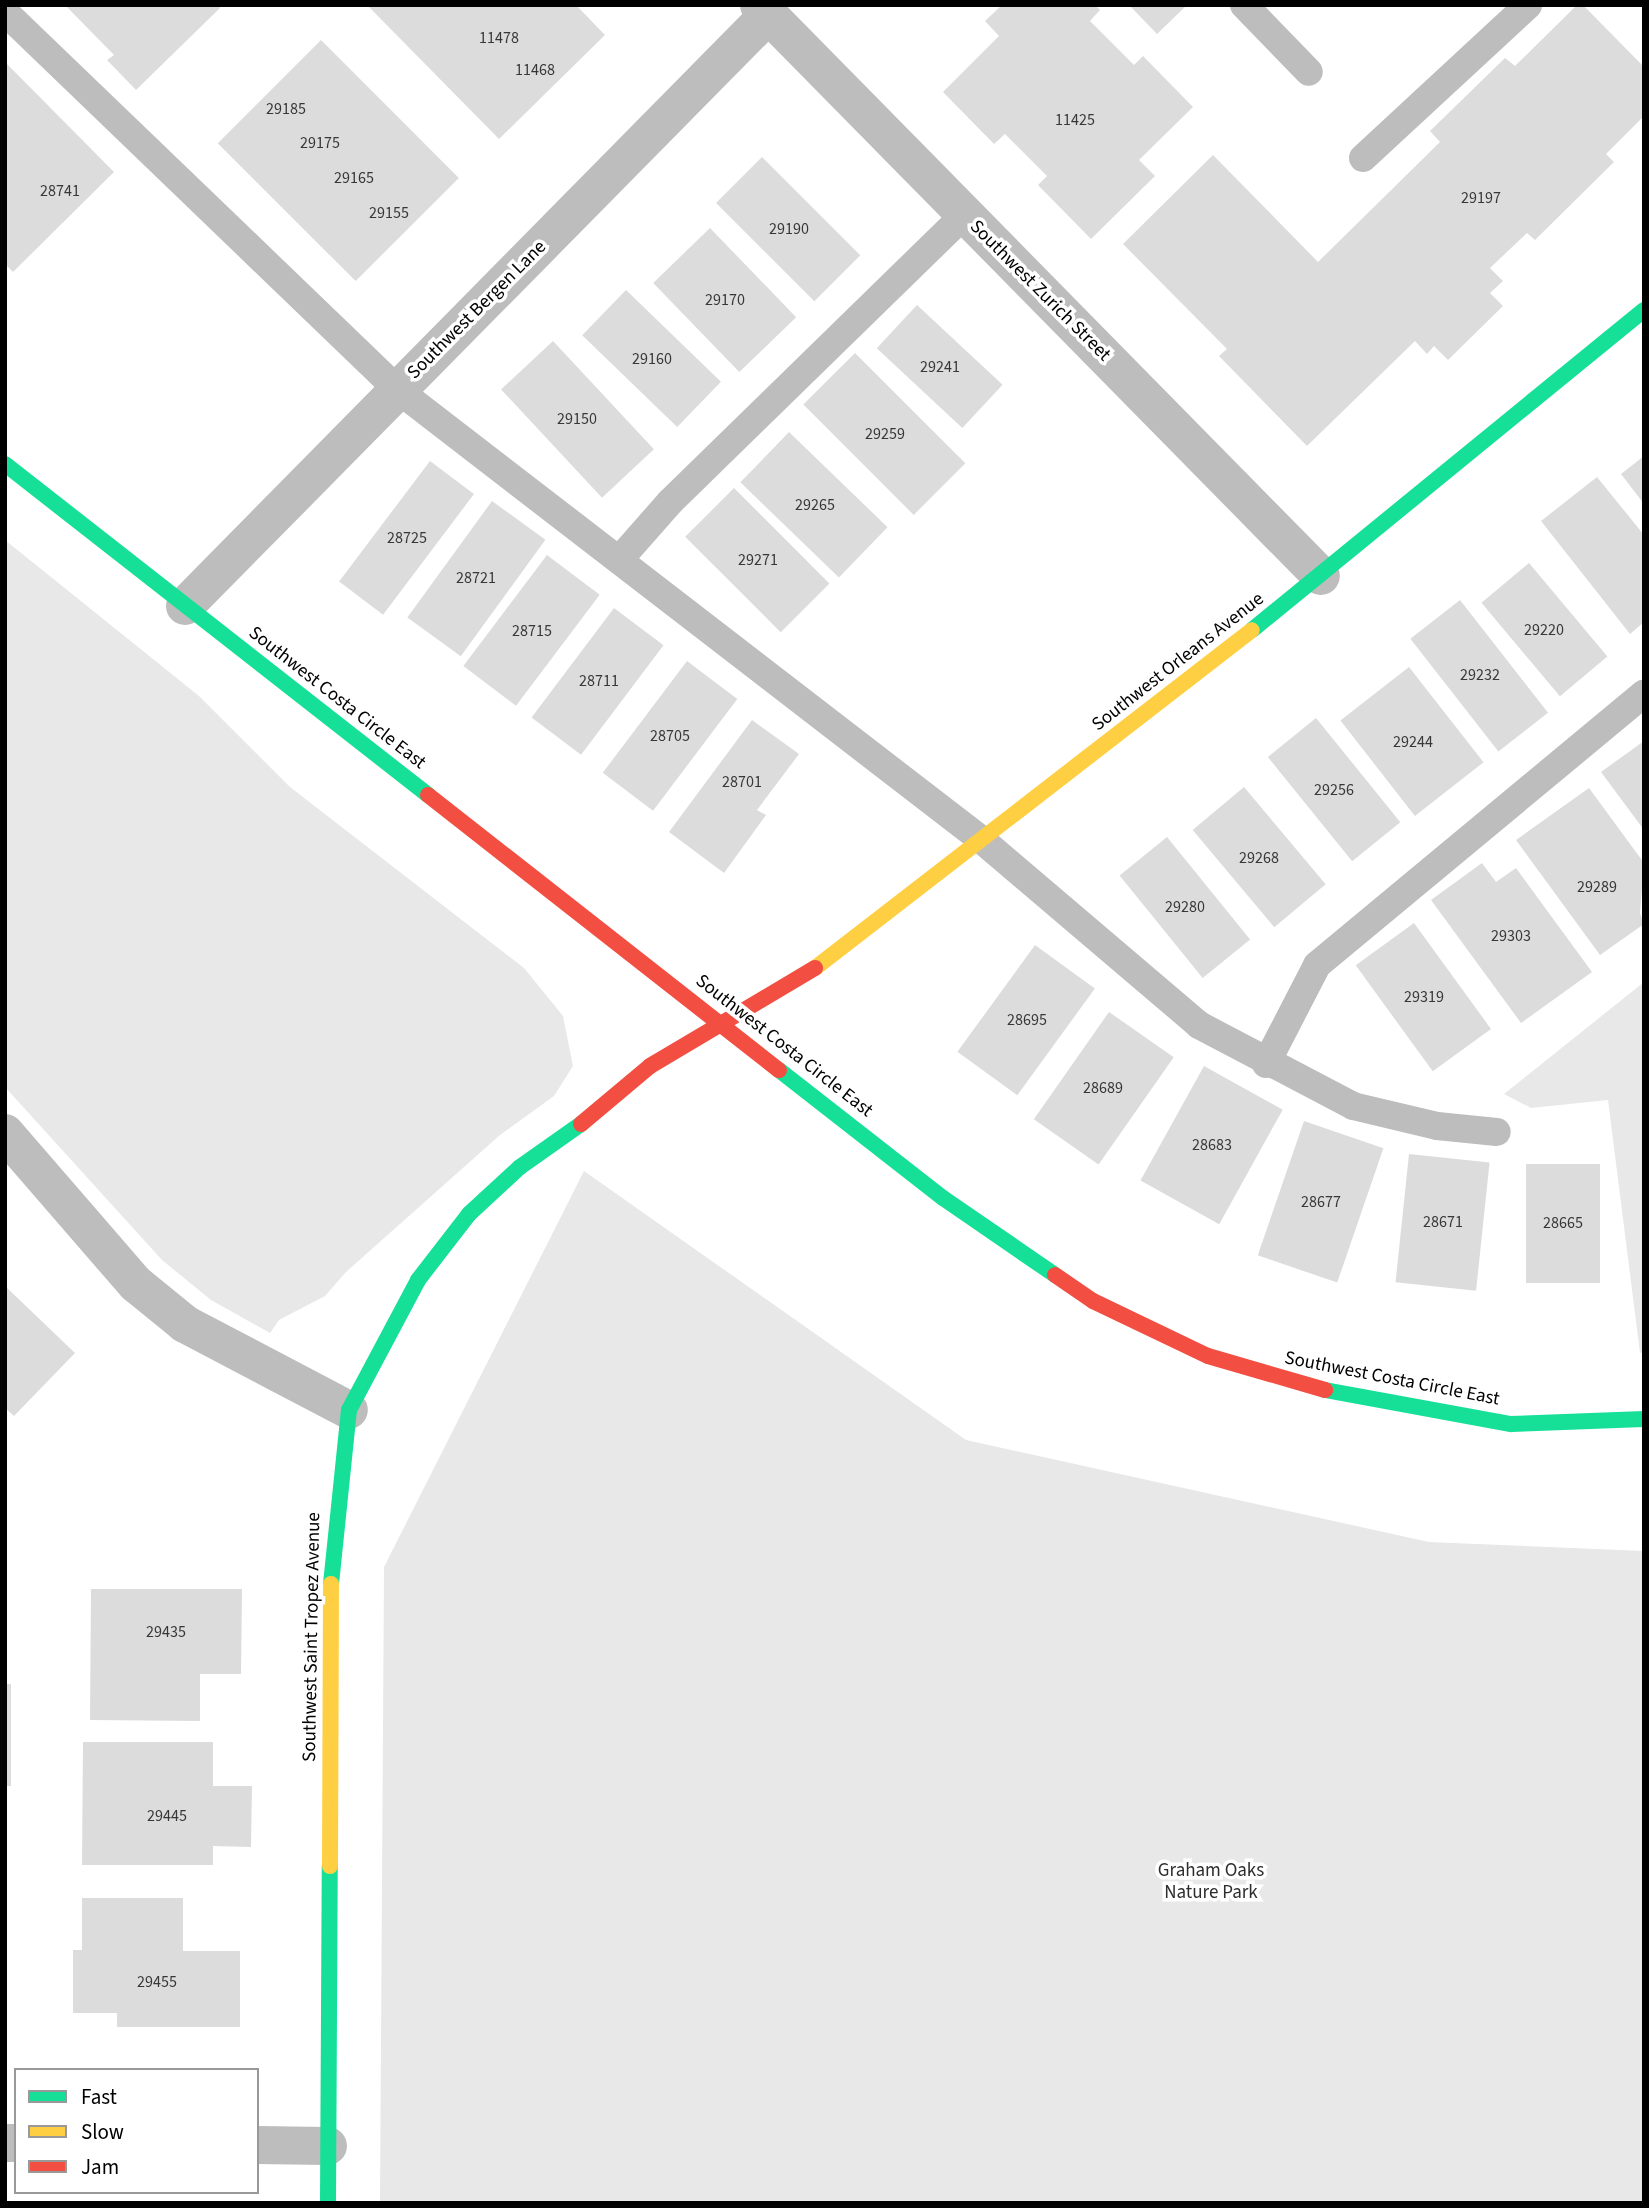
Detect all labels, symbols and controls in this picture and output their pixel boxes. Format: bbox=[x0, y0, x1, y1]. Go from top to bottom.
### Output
house number: 11478 bbox=[479, 28, 519, 48]
house number: 11468 bbox=[515, 60, 555, 80]
house number: 29185 bbox=[266, 99, 306, 119]
house number: 11425 bbox=[1055, 110, 1095, 130]
house number: 29175 bbox=[300, 133, 340, 153]
house number: 29165 bbox=[334, 168, 374, 188]
house number: 28741 bbox=[40, 181, 80, 201]
house number: 29197 bbox=[1461, 188, 1501, 208]
house number: 29155 bbox=[369, 203, 409, 223]
street label: Southwest Zurich Street bbox=[965, 216, 1115, 366]
house number: 29190 bbox=[769, 219, 809, 239]
street label: Southwest Bergen Lane bbox=[403, 236, 551, 384]
house number: 29170 bbox=[705, 290, 745, 310]
house number: 29160 bbox=[632, 349, 672, 369]
house number: 29241 bbox=[920, 357, 960, 377]
house number: 29150 bbox=[557, 409, 597, 429]
house number: 29259 bbox=[865, 424, 905, 444]
house number: 29265 bbox=[795, 495, 835, 515]
house number: 28725 bbox=[387, 528, 427, 548]
house number: 29271 bbox=[738, 550, 778, 570]
house number: 28721 bbox=[456, 568, 496, 588]
street label: Southwest Orleans Avenue bbox=[1088, 588, 1268, 736]
house number: 29220 bbox=[1524, 620, 1564, 640]
house number: 28715 bbox=[512, 621, 552, 641]
street label: Southwest Costa Circle East bbox=[244, 622, 430, 774]
house number: 29232 bbox=[1460, 665, 1500, 685]
house number: 28711 bbox=[579, 671, 619, 691]
house number: 28705 bbox=[650, 726, 690, 746]
house number: 29244 bbox=[1393, 732, 1433, 752]
house number: 28701 bbox=[722, 772, 762, 792]
house number: 29256 bbox=[1314, 780, 1354, 800]
house number: 29268 bbox=[1239, 848, 1279, 868]
house number: 29289 bbox=[1577, 877, 1617, 897]
house number: 29280 bbox=[1165, 897, 1205, 917]
house number: 29303 bbox=[1491, 926, 1531, 946]
street label: Southwest Costa Circle East bbox=[691, 970, 877, 1122]
house number: 29319 bbox=[1404, 987, 1444, 1007]
house number: 28695 bbox=[1007, 1010, 1047, 1030]
house number: 28689 bbox=[1083, 1078, 1123, 1098]
house number: 28683 bbox=[1192, 1135, 1232, 1155]
house number: 28677 bbox=[1301, 1192, 1341, 1212]
house number: 28671 bbox=[1423, 1212, 1463, 1232]
house number: 28665 bbox=[1543, 1213, 1583, 1233]
street label: Southwest Costa Circle East bbox=[1282, 1347, 1502, 1411]
street label: Southwest Saint Tropez Avenue bbox=[298, 1512, 326, 1762]
house number: 29435 bbox=[146, 1622, 186, 1642]
house number: 29445 bbox=[147, 1806, 187, 1826]
park label: Graham Oaks Nature Park bbox=[1158, 1860, 1264, 1904]
house number: 29455 bbox=[137, 1972, 177, 1992]
legend bbox=[14, 2068, 259, 2194]
text: Fast bbox=[81, 2082, 117, 2112]
text: Slow bbox=[81, 2117, 124, 2147]
text: Jam bbox=[81, 2152, 119, 2182]

